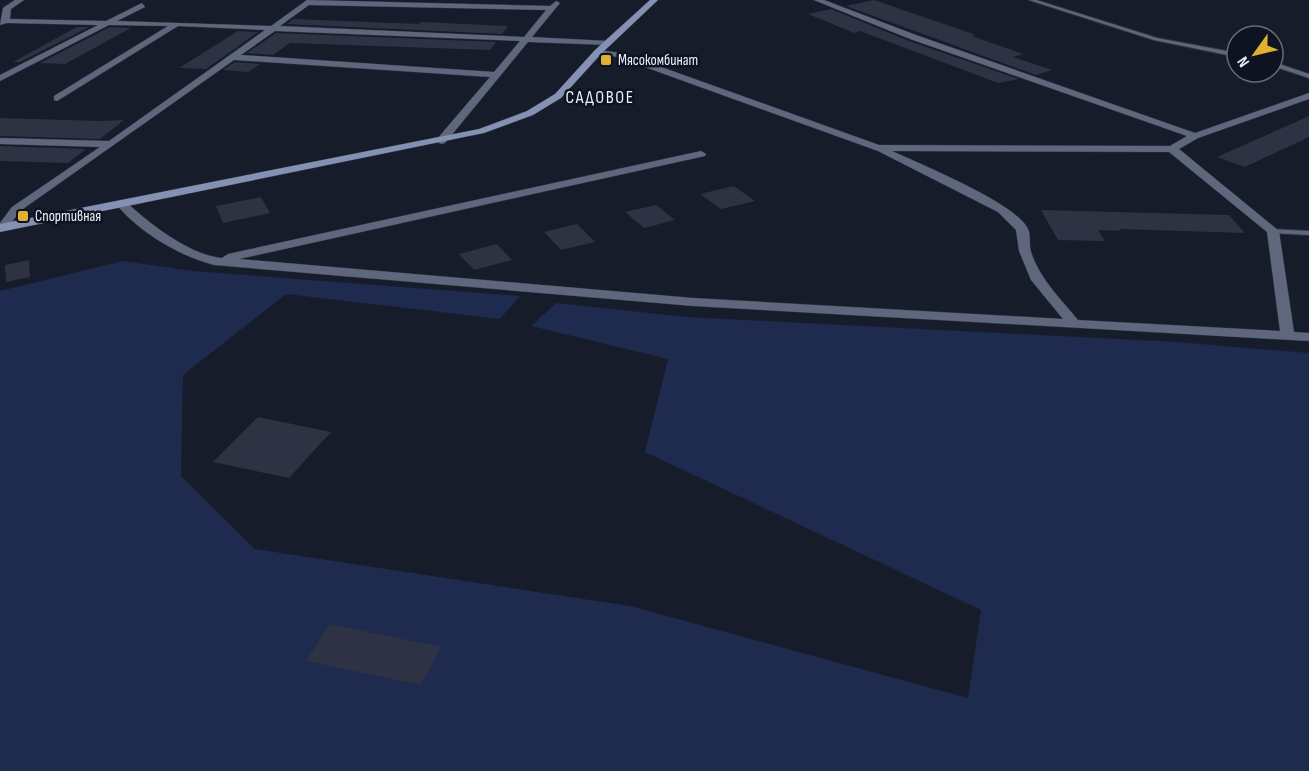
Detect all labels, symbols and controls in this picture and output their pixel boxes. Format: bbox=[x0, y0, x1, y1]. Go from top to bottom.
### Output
north arrow bbox=[1225, 24, 1285, 84]
place label: Мясокомбинат bbox=[618, 51, 698, 70]
marker: Мясокомбинат bbox=[599, 53, 613, 67]
text: N bbox=[1234, 53, 1254, 70]
district label: САДОВОЕ bbox=[565, 87, 635, 108]
place label: Спортивная bbox=[35, 207, 101, 226]
marker: Спортивная bbox=[16, 209, 30, 223]

